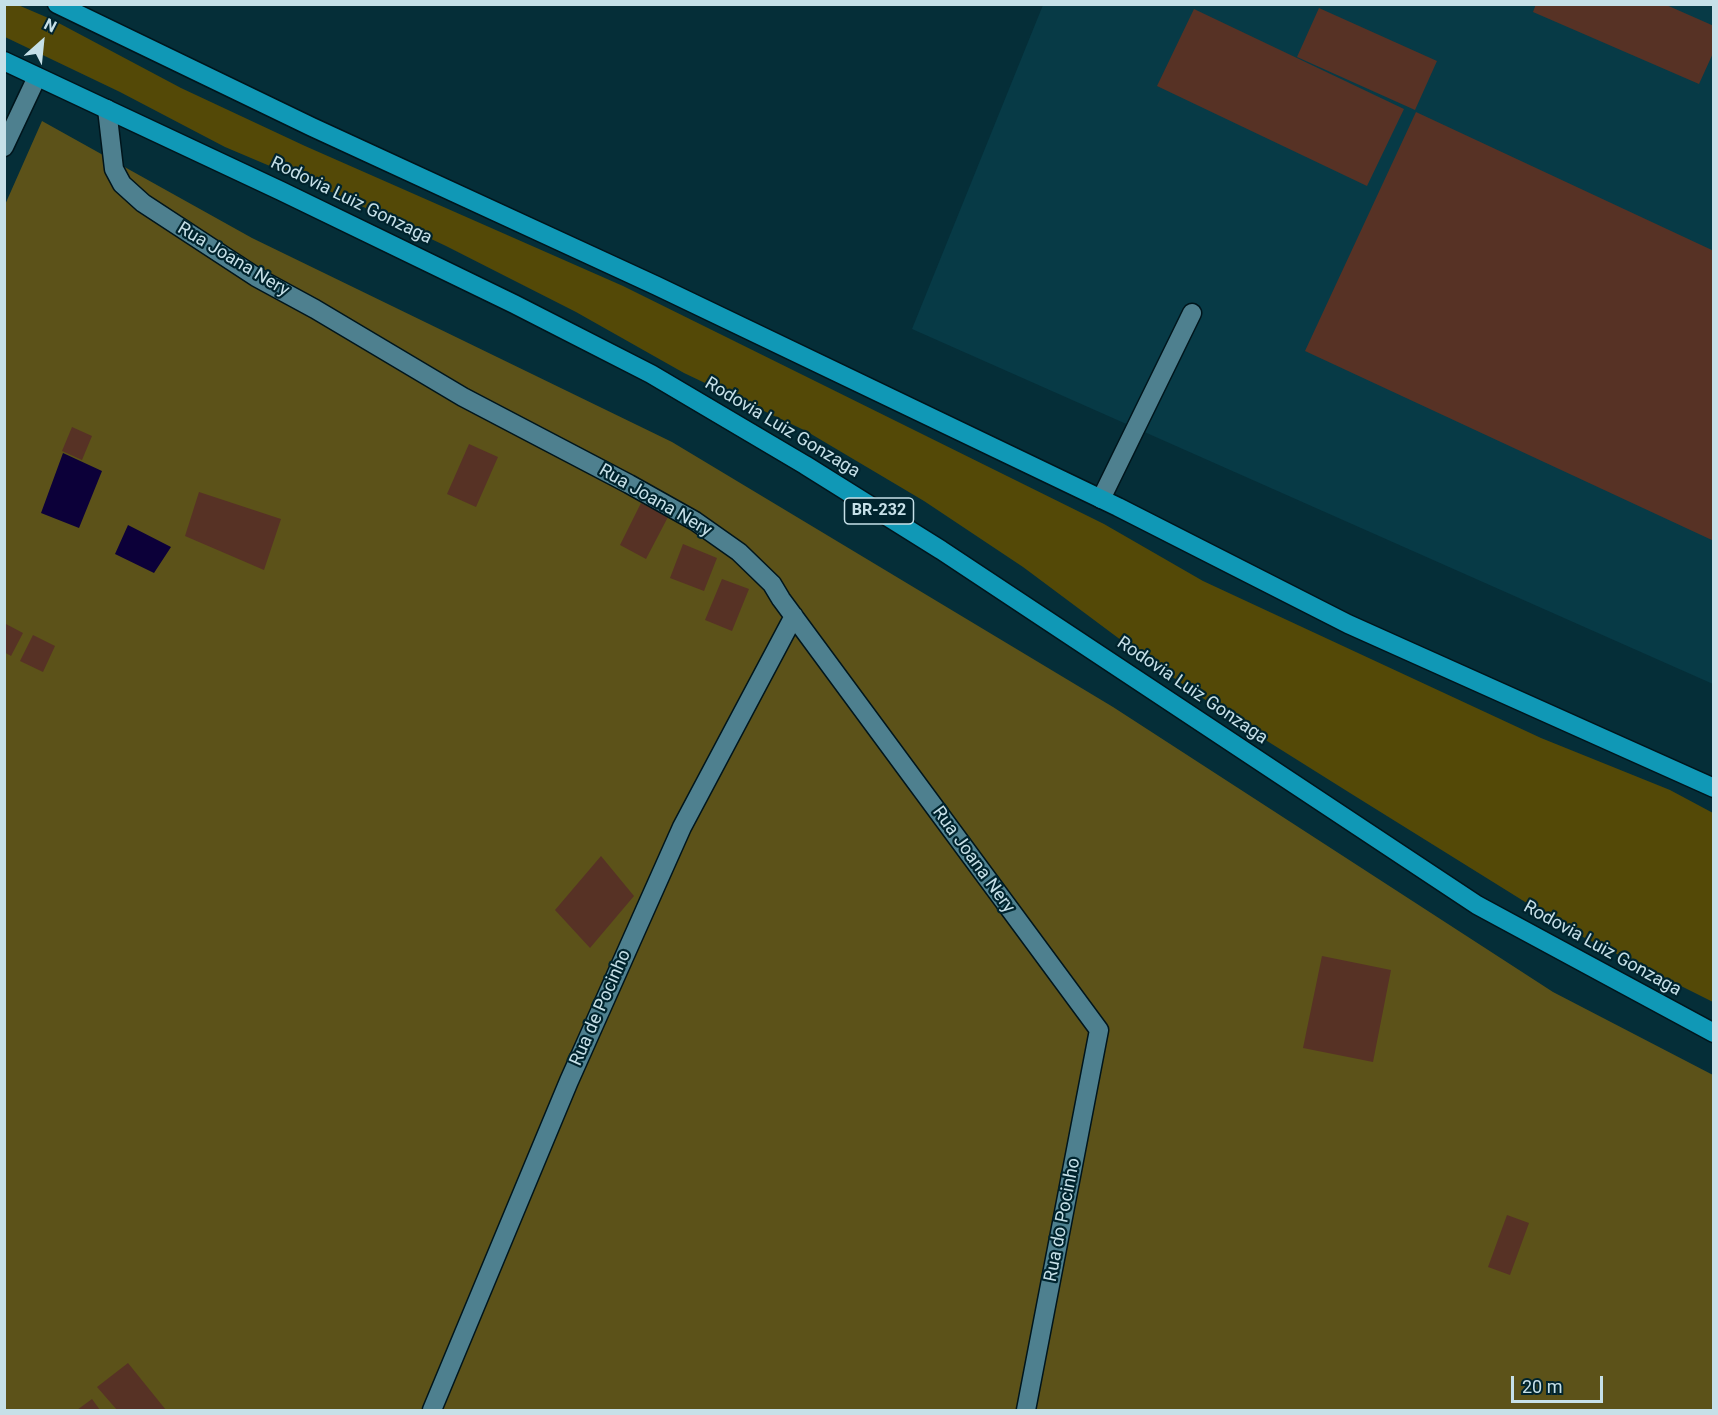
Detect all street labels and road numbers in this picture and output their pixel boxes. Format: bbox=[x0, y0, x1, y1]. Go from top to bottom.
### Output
street label: Rodovia Luiz Gonzaga bbox=[267, 152, 435, 250]
street label: Rua Joana Nery bbox=[173, 218, 293, 302]
street label: Rodovia Luiz Gonzaga bbox=[701, 373, 863, 483]
street label: Rua Joana Nery bbox=[595, 460, 715, 542]
road number: BR-232 bbox=[844, 498, 914, 524]
street label: Rodovia Luiz Gonzaga bbox=[1113, 633, 1271, 749]
street label: Rua Joana Nery bbox=[927, 802, 1019, 918]
street label: Rodovia Luiz Gonzaga bbox=[1519, 897, 1685, 1001]
street label: Rua de Pocinho bbox=[566, 947, 636, 1069]
street label: Rua do Pocinho bbox=[1040, 1156, 1086, 1284]

